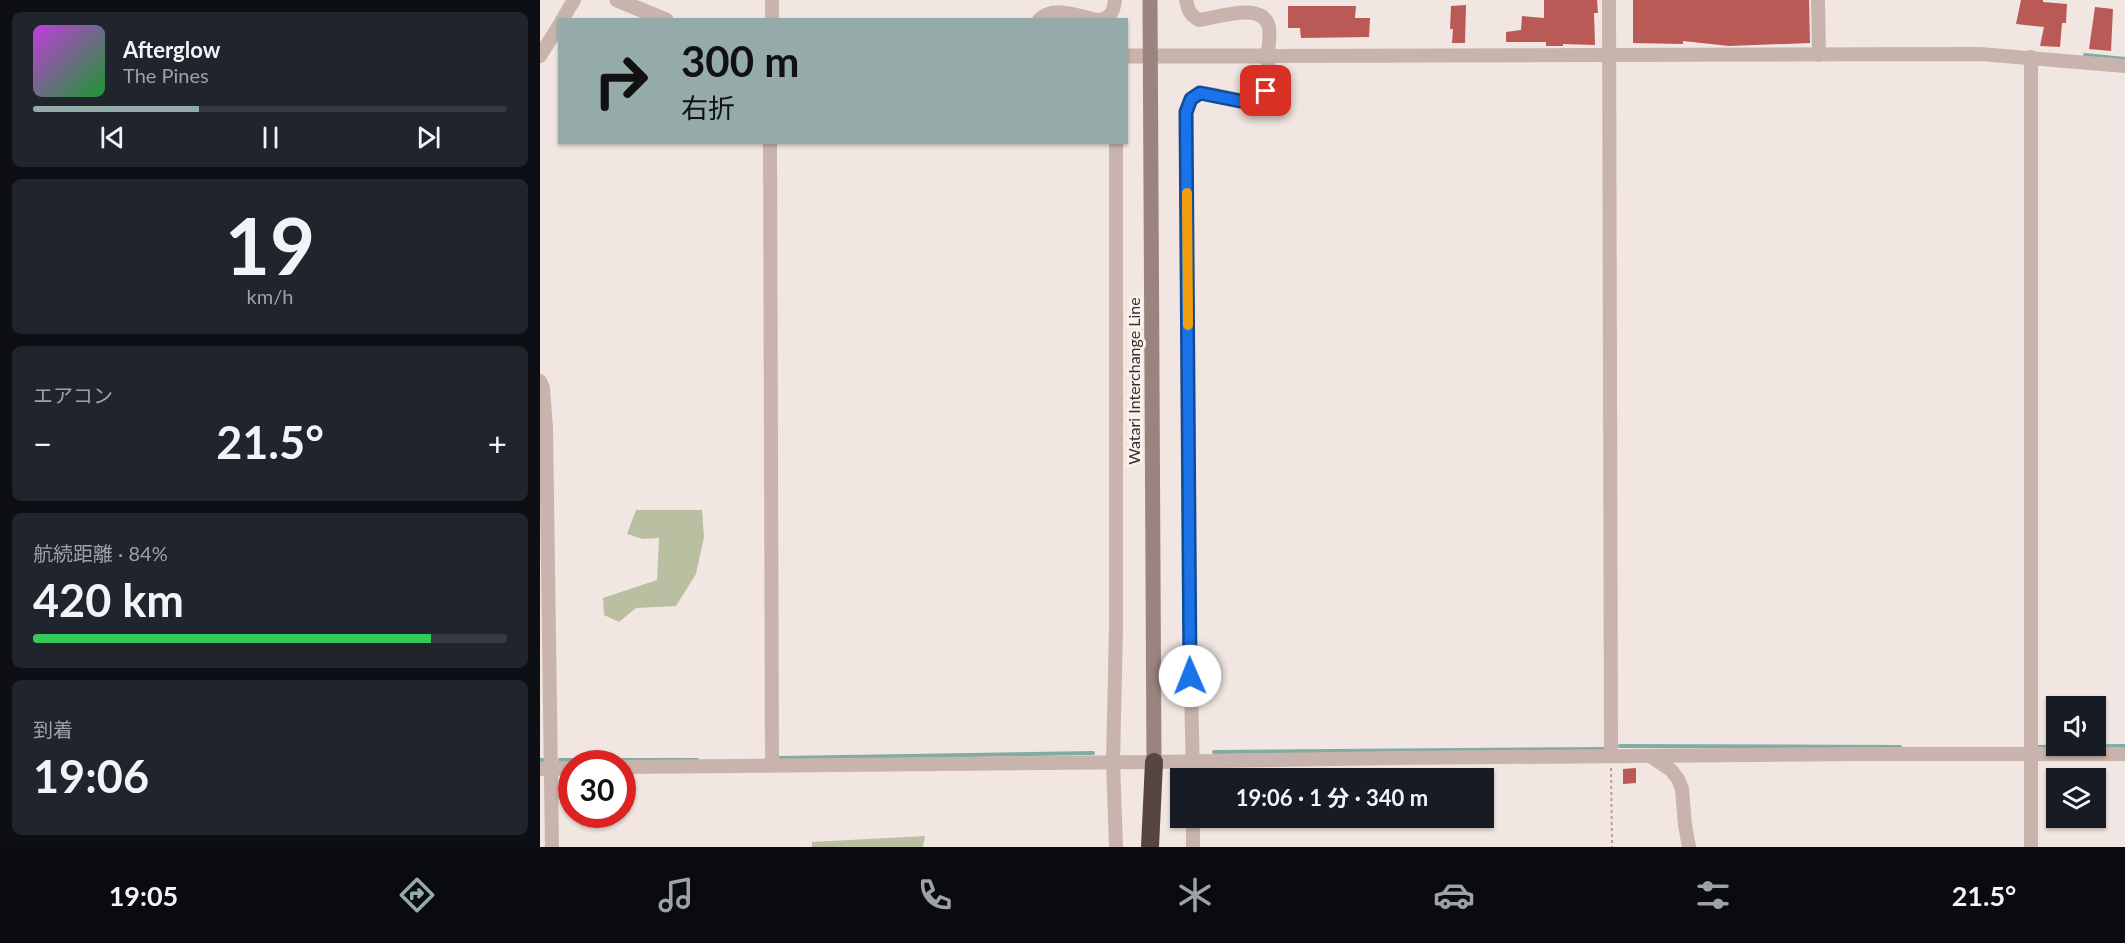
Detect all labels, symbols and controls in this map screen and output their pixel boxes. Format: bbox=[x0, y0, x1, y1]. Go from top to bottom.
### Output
text: Afterglow bbox=[123, 36, 220, 63]
text: 300 m bbox=[681, 36, 799, 86]
icon: right bbox=[582, 42, 660, 120]
text: The Pines bbox=[123, 63, 209, 87]
pin bbox=[1240, 65, 1291, 116]
icon: arrive bbox=[1249, 74, 1282, 107]
text: 右折 bbox=[681, 91, 735, 124]
icon: previous bbox=[96, 121, 129, 154]
icon: pause bbox=[254, 121, 287, 154]
icon: next bbox=[412, 121, 445, 154]
text: 19 bbox=[225, 198, 315, 292]
text: km/h bbox=[247, 284, 293, 308]
street label: Watari Interchange Line bbox=[1124, 297, 1143, 465]
text: エアコン bbox=[33, 383, 113, 407]
text: 21.5° bbox=[216, 415, 324, 469]
text: − bbox=[33, 423, 52, 463]
text: + bbox=[488, 423, 507, 463]
text: 航続距離 · 84% bbox=[33, 541, 168, 565]
text: 420 km bbox=[33, 573, 184, 627]
position arrow bbox=[1158, 644, 1222, 708]
map controls bbox=[2046, 696, 2106, 828]
button: sound bbox=[2046, 696, 2106, 756]
text: 到着 bbox=[33, 717, 73, 741]
text: 19:06 bbox=[33, 749, 149, 803]
speed limit sign: 30 bbox=[558, 750, 636, 828]
button: layers bbox=[2046, 768, 2106, 828]
text: 19:06 · 1 分 · 340 m bbox=[1236, 784, 1428, 811]
icon: directions bbox=[396, 874, 438, 916]
icon: music bbox=[655, 874, 697, 916]
icon: phone bbox=[914, 874, 956, 916]
icon: climate bbox=[1174, 874, 1216, 916]
icon: car bbox=[1433, 874, 1475, 916]
icon: filters bbox=[1692, 874, 1734, 916]
text: 19:05 bbox=[109, 879, 178, 912]
text: 21.5° bbox=[1952, 879, 2016, 912]

